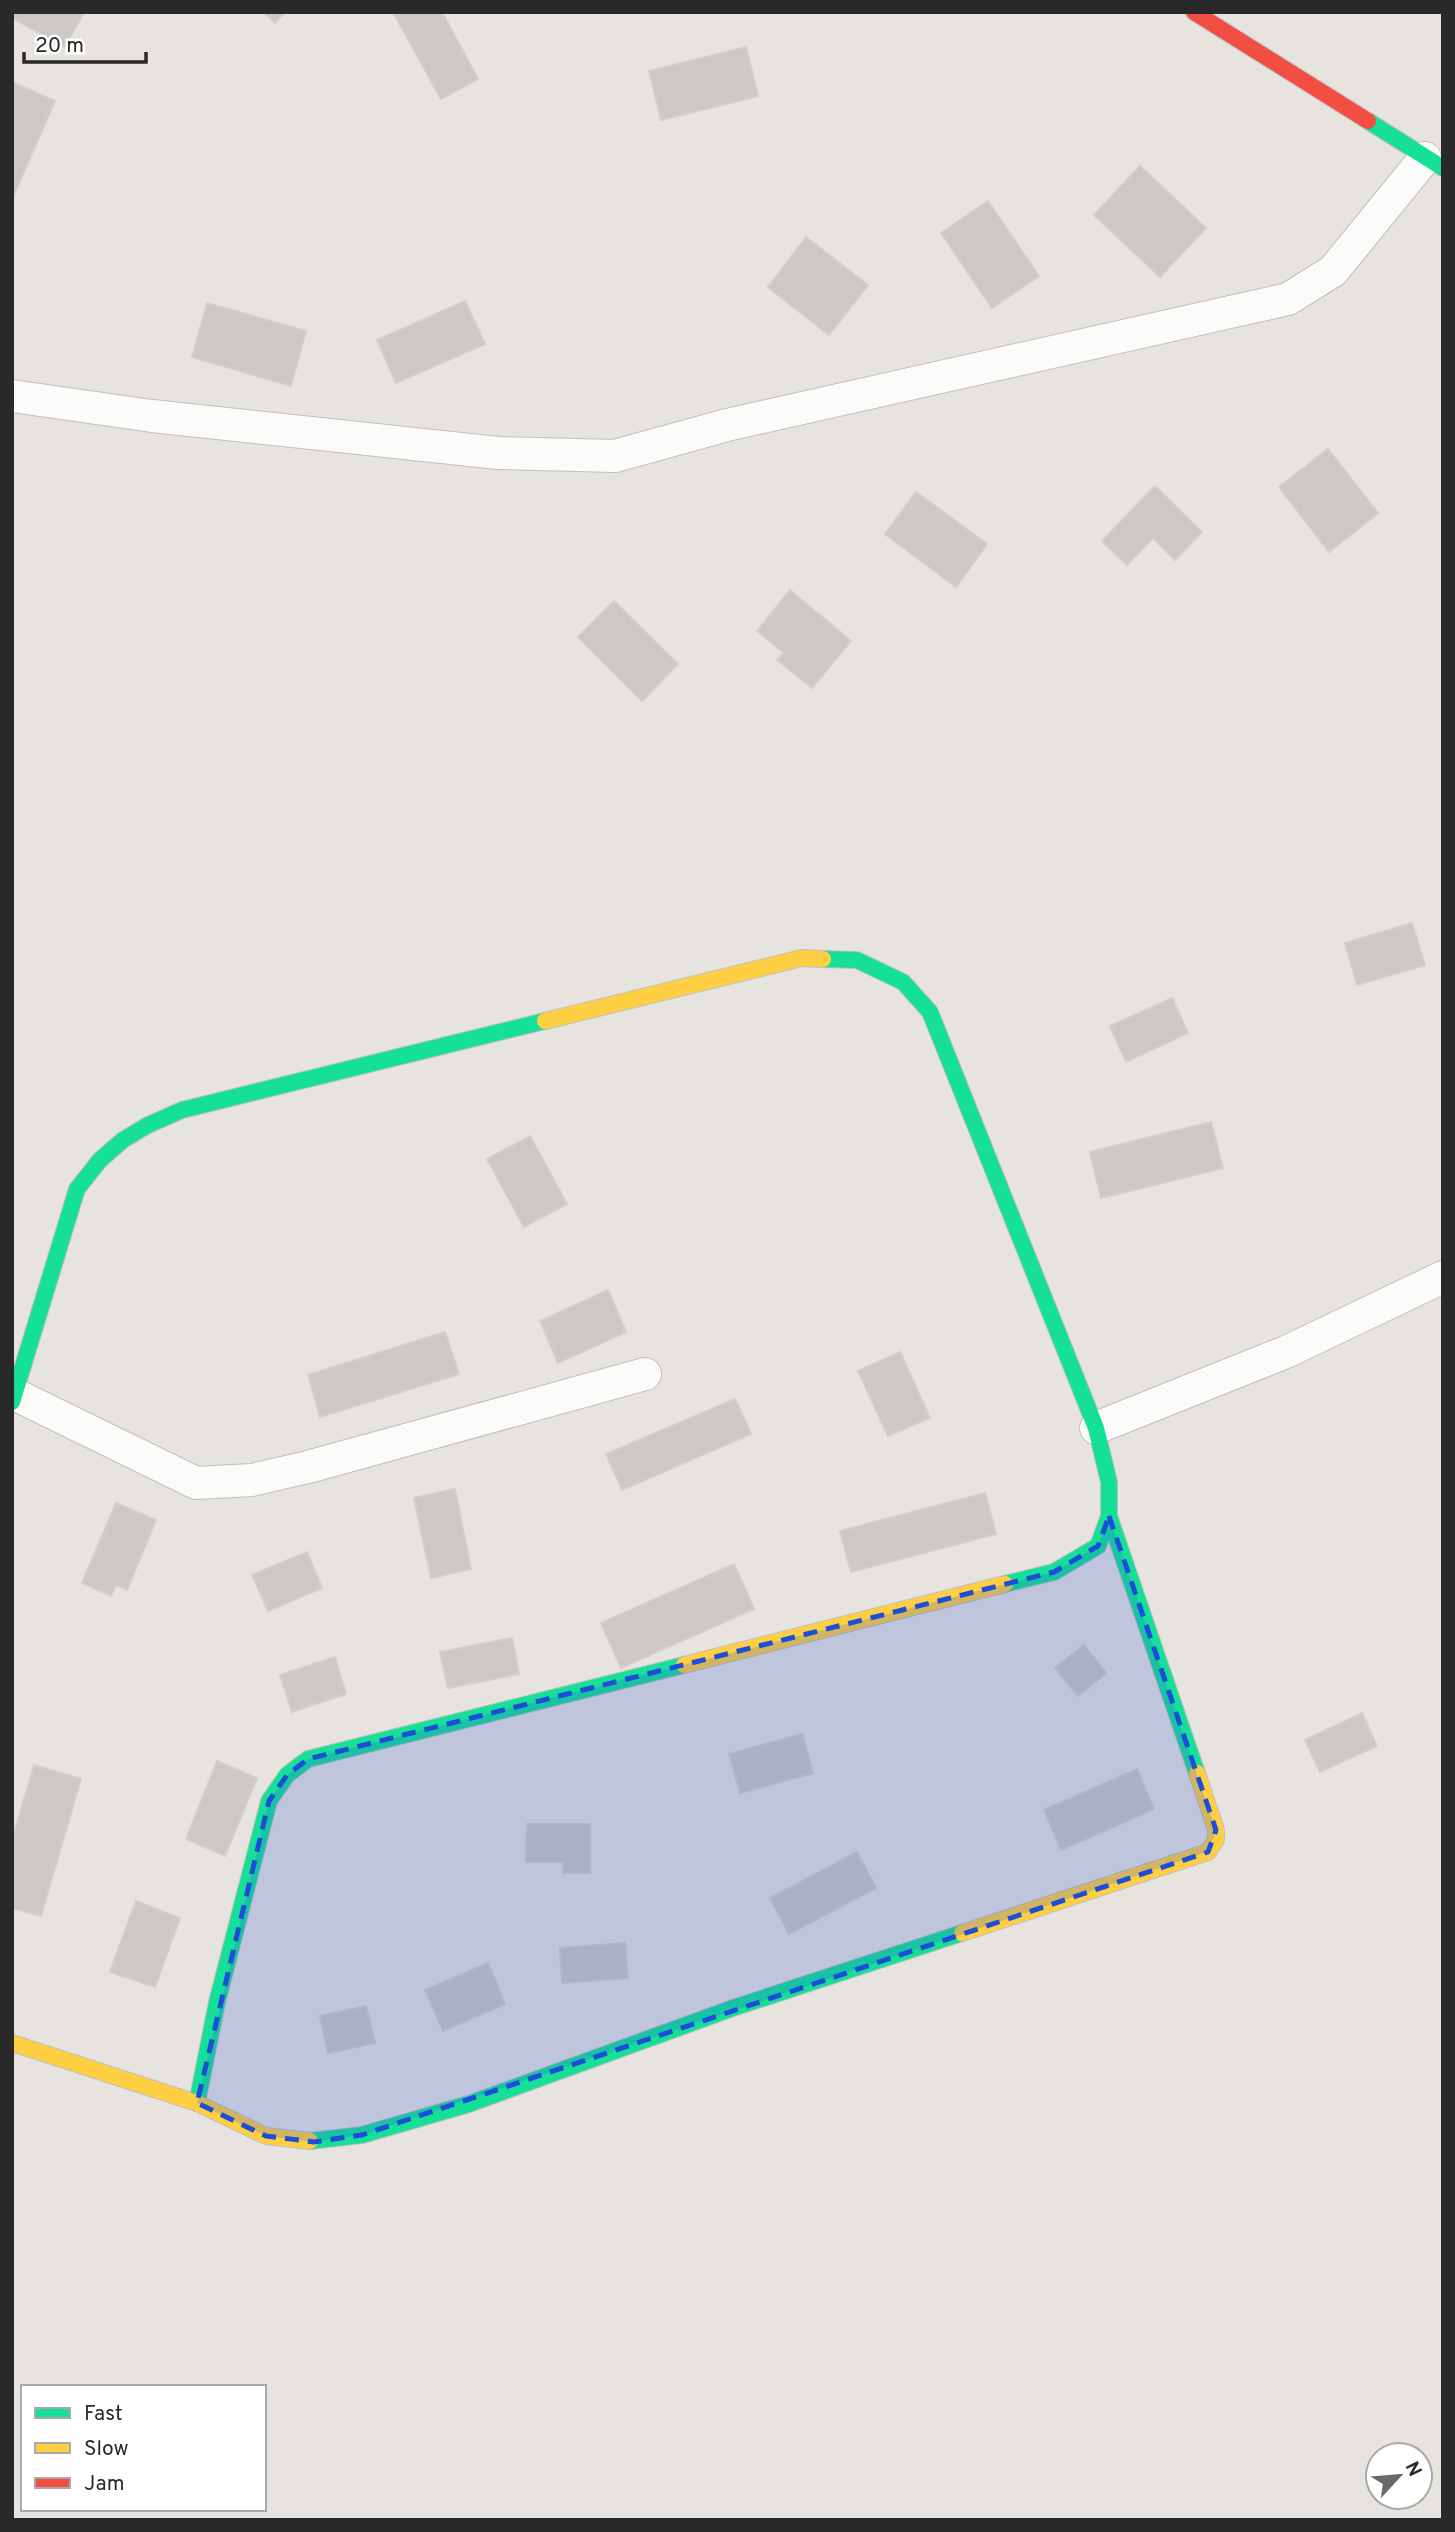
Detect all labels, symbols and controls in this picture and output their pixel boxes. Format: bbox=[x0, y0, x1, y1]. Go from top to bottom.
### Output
scale bar bbox=[24, 21, 147, 65]
text: 20 m bbox=[35, 33, 84, 60]
legend bbox=[21, 2385, 266, 2511]
text: Fast bbox=[84, 2401, 123, 2428]
text: Slow bbox=[84, 2436, 129, 2463]
north arrow bbox=[1364, 2441, 1434, 2511]
text: N bbox=[1399, 2458, 1426, 2481]
text: Jam bbox=[84, 2471, 125, 2498]

